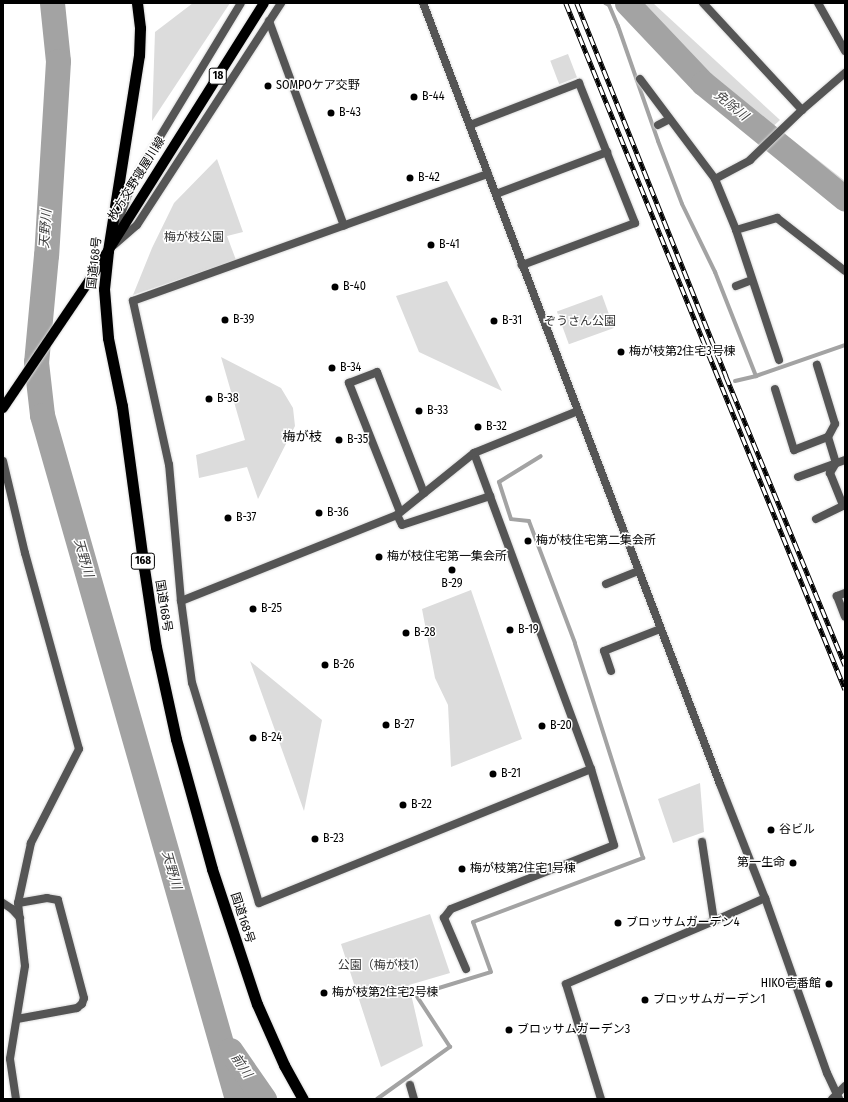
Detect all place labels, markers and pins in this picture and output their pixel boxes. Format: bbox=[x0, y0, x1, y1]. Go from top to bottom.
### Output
place label: SOMPOケア交野 bbox=[276, 79, 360, 93]
marker: SOMPOケア交野 bbox=[263, 81, 273, 91]
place label: B-44 bbox=[422, 90, 444, 104]
marker: B-44 bbox=[409, 92, 419, 102]
place label: B-43 bbox=[339, 106, 361, 120]
marker: B-43 bbox=[326, 108, 336, 118]
place label: B-42 bbox=[418, 171, 440, 185]
marker: B-42 bbox=[405, 173, 415, 183]
place label: B-41 bbox=[439, 238, 460, 252]
marker: B-41 bbox=[426, 240, 436, 250]
place label: B-40 bbox=[343, 280, 366, 294]
marker: B-40 bbox=[330, 282, 340, 292]
place label: B-39 bbox=[233, 313, 254, 327]
place label: B-31 bbox=[502, 314, 522, 328]
marker: B-39 bbox=[220, 315, 230, 325]
marker: B-31 bbox=[489, 316, 499, 326]
place label: 梅が枝第2住宅3号棟 bbox=[629, 345, 736, 359]
marker: 梅が枝第2住宅3号棟 bbox=[616, 347, 626, 357]
place label: B-34 bbox=[340, 361, 361, 375]
marker: B-34 bbox=[327, 363, 337, 373]
place label: B-38 bbox=[217, 392, 239, 406]
marker: B-38 bbox=[204, 394, 214, 404]
place label: B-33 bbox=[427, 404, 448, 418]
marker: B-33 bbox=[414, 406, 424, 416]
place label: B-32 bbox=[486, 420, 507, 434]
marker: B-32 bbox=[473, 422, 483, 432]
place label: B-35 bbox=[347, 433, 368, 447]
marker: B-35 bbox=[334, 435, 344, 445]
place label: B-36 bbox=[327, 506, 349, 520]
marker: B-36 bbox=[314, 508, 324, 518]
place label: B-37 bbox=[236, 511, 256, 525]
marker: B-37 bbox=[223, 513, 233, 523]
place label: 梅が枝住宅第二集会所 bbox=[536, 534, 656, 548]
marker: 梅が枝住宅第二集会所 bbox=[523, 536, 533, 546]
place label: 梅が枝住宅第一集会所 bbox=[387, 550, 507, 564]
marker: 梅が枝住宅第一集会所 bbox=[374, 552, 384, 562]
marker: B-29 bbox=[447, 565, 457, 575]
place label: B-29 bbox=[441, 577, 463, 591]
place label: B-25 bbox=[261, 602, 282, 616]
marker: B-25 bbox=[248, 604, 258, 614]
place label: B-19 bbox=[518, 623, 539, 637]
marker: B-19 bbox=[505, 625, 515, 635]
place label: B-28 bbox=[414, 626, 436, 640]
marker: B-28 bbox=[401, 628, 411, 638]
place label: B-26 bbox=[333, 658, 354, 672]
marker: B-26 bbox=[320, 660, 330, 670]
place label: B-27 bbox=[394, 718, 414, 732]
place label: B-20 bbox=[550, 719, 572, 733]
marker: B-27 bbox=[381, 720, 391, 730]
marker: B-20 bbox=[537, 721, 547, 731]
place label: B-24 bbox=[261, 731, 282, 745]
marker: B-24 bbox=[248, 733, 258, 743]
place label: B-21 bbox=[501, 767, 521, 781]
marker: B-21 bbox=[488, 769, 498, 779]
place label: B-22 bbox=[411, 798, 432, 812]
marker: B-22 bbox=[398, 800, 408, 810]
place label: 谷ビル bbox=[779, 823, 815, 837]
marker: 谷ビル bbox=[766, 825, 776, 835]
place label: B-23 bbox=[323, 832, 344, 846]
marker: B-23 bbox=[310, 834, 320, 844]
place label: 第一生命 bbox=[737, 856, 785, 870]
marker: 第一生命 bbox=[788, 858, 798, 868]
place label: 梅が枝第2住宅1号棟 bbox=[470, 862, 576, 876]
marker: 梅が枝第2住宅1号棟 bbox=[457, 864, 467, 874]
place label: ブロッサムガーデン4 bbox=[626, 916, 740, 930]
marker: ブロッサムガーデン4 bbox=[613, 918, 623, 928]
place label: HIKO壱番館 bbox=[761, 977, 821, 991]
marker: HIKO壱番館 bbox=[824, 979, 834, 989]
place label: 梅が枝第2住宅2号棟 bbox=[332, 986, 439, 1000]
marker: 梅が枝第2住宅2号棟 bbox=[319, 988, 329, 998]
place label: ブロッサムガーデン1 bbox=[653, 993, 766, 1007]
marker: ブロッサムガーデン1 bbox=[640, 995, 650, 1005]
place label: ブロッサムガーデン3 bbox=[517, 1023, 630, 1037]
marker: ブロッサムガーデン3 bbox=[504, 1025, 514, 1035]

